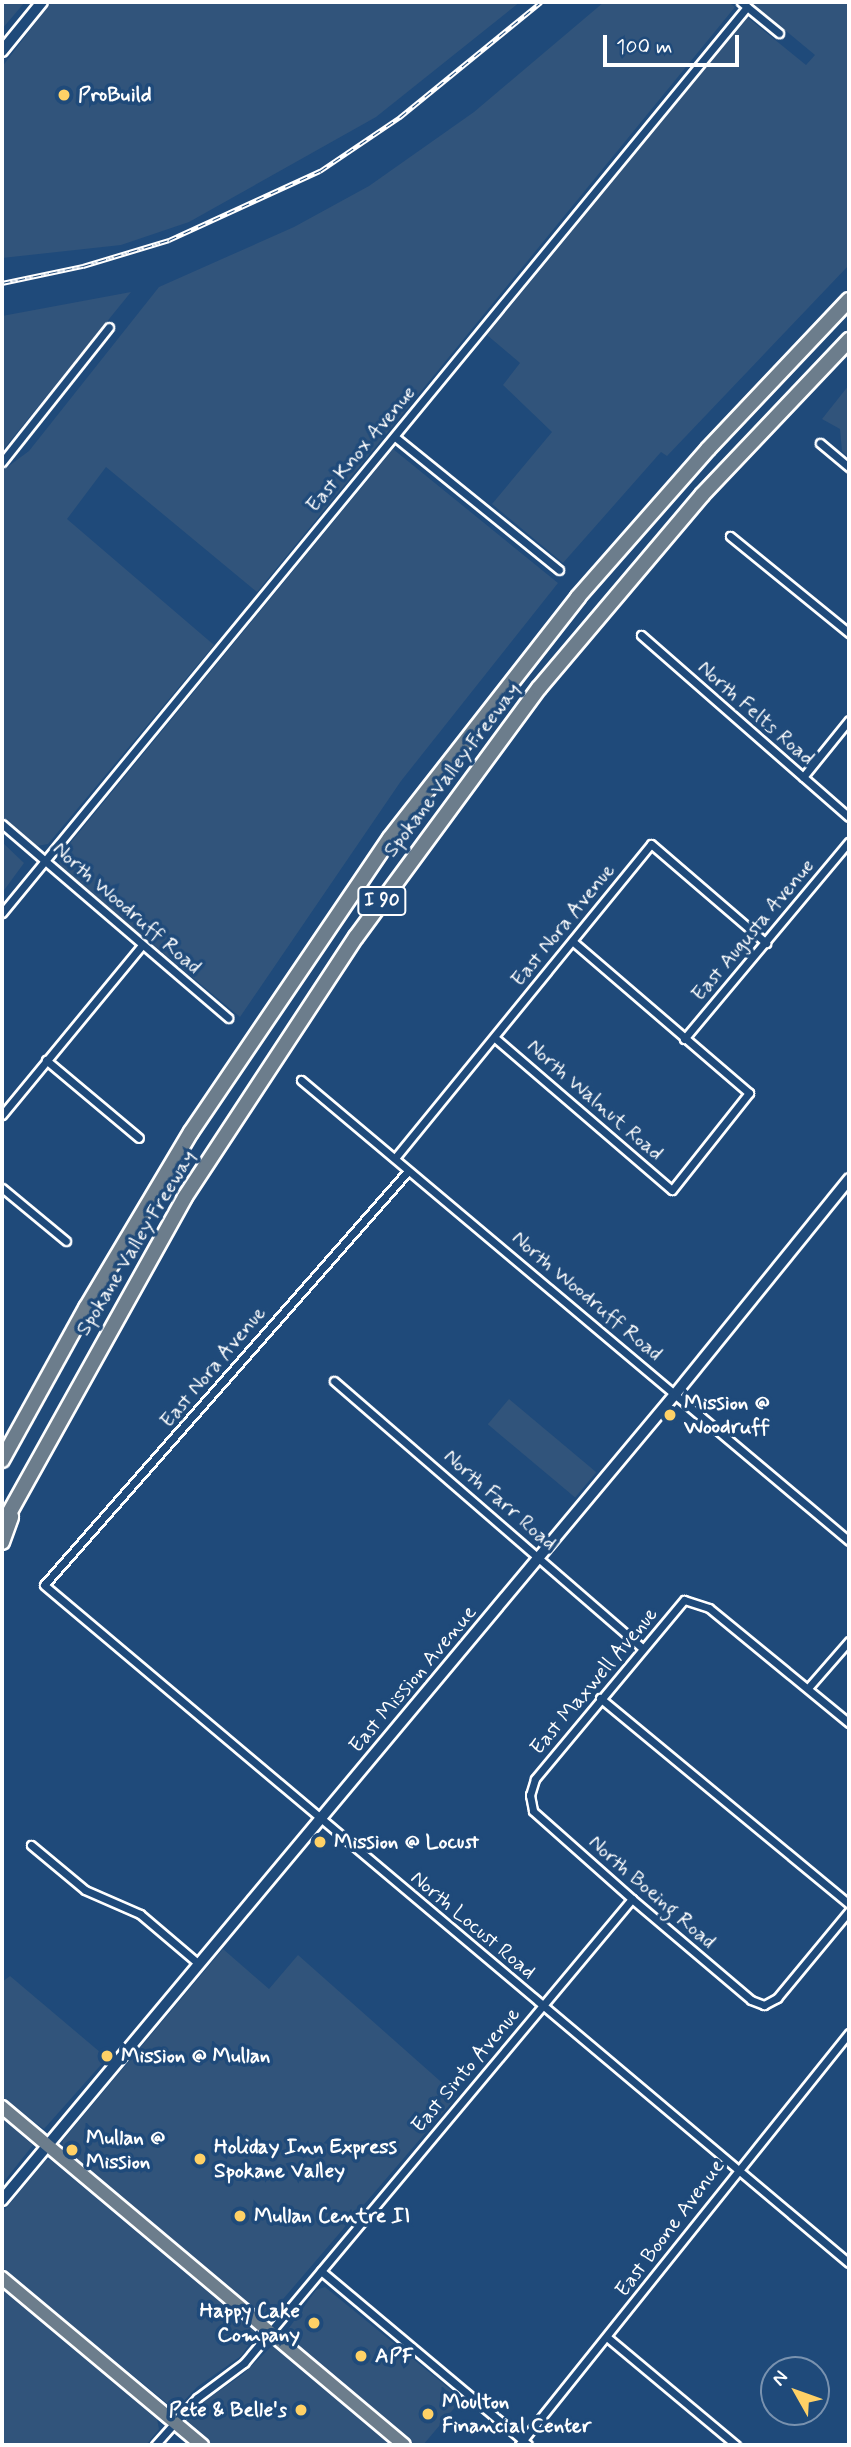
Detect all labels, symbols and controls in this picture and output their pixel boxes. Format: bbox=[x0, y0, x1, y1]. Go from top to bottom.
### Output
scale bar bbox=[606, 21, 742, 65]
text: 100 m bbox=[616, 33, 672, 61]
place label: ProBuild bbox=[78, 82, 152, 108]
marker: ProBuild bbox=[56, 87, 72, 103]
street label: East Knox Avenue bbox=[300, 380, 422, 518]
street label: North Felts Road bbox=[692, 655, 820, 771]
street label: Spokane Valley Freeway bbox=[378, 678, 526, 862]
street label: North Woodruff Road bbox=[48, 837, 206, 979]
street label: East Augusta Avenue bbox=[685, 853, 821, 1007]
street label: East Nora Avenue bbox=[504, 857, 622, 993]
road number: I 90 bbox=[356, 886, 408, 917]
street label: North Walnut Road bbox=[521, 1034, 669, 1166]
street label: Spokane Valley Freeway bbox=[71, 1145, 201, 1341]
street label: North Woodruff Road bbox=[507, 1226, 667, 1366]
street label: East Nora Avenue bbox=[154, 1300, 272, 1434]
place label: Mission @ Woodruff bbox=[684, 1390, 770, 1440]
marker: Mission @ Woodruff bbox=[662, 1407, 678, 1423]
street label: North Farr Road bbox=[438, 1444, 562, 1556]
street label: East Maxwell Avenue bbox=[523, 1600, 665, 1762]
street label: East Mission Avenue bbox=[346, 1602, 480, 1756]
place label: Mission @ Locust bbox=[334, 1829, 478, 1855]
street label: North Boeing Road bbox=[584, 1830, 720, 1954]
marker: Mission @ Locust bbox=[312, 1834, 328, 1850]
street label: North Locust Road bbox=[405, 1865, 541, 1985]
street label: East Sinto Avenue bbox=[405, 2001, 527, 2139]
place label: Mission @ Mullan bbox=[121, 2043, 270, 2069]
marker: Mission @ Mullan bbox=[99, 2048, 115, 2064]
place label: Mullan @ Mission bbox=[86, 2125, 165, 2175]
place label: Holiday Inn Express Spokane Valley bbox=[214, 2134, 396, 2184]
marker: Mullan @ Mission bbox=[64, 2142, 80, 2158]
marker: Holiday Inn Express Spokane Valley bbox=[192, 2151, 208, 2167]
street label: East Boone Avenue bbox=[610, 2154, 730, 2302]
place label: Mullan Centre II bbox=[254, 2203, 412, 2229]
marker: Mullan Centre II bbox=[232, 2208, 248, 2224]
place label: Happy Cake Company bbox=[195, 2298, 300, 2348]
marker: Happy Cake Company bbox=[306, 2315, 322, 2331]
place label: APF bbox=[375, 2343, 414, 2369]
marker: APF bbox=[353, 2348, 369, 2364]
north arrow bbox=[760, 2356, 830, 2426]
text: N bbox=[766, 2366, 794, 2391]
place label: Moulton Financial Center bbox=[442, 2389, 596, 2439]
place label: Pete & Belle's bbox=[169, 2397, 287, 2423]
marker: Pete & Belle's bbox=[293, 2402, 309, 2418]
marker: Moulton Financial Center bbox=[420, 2406, 436, 2422]

